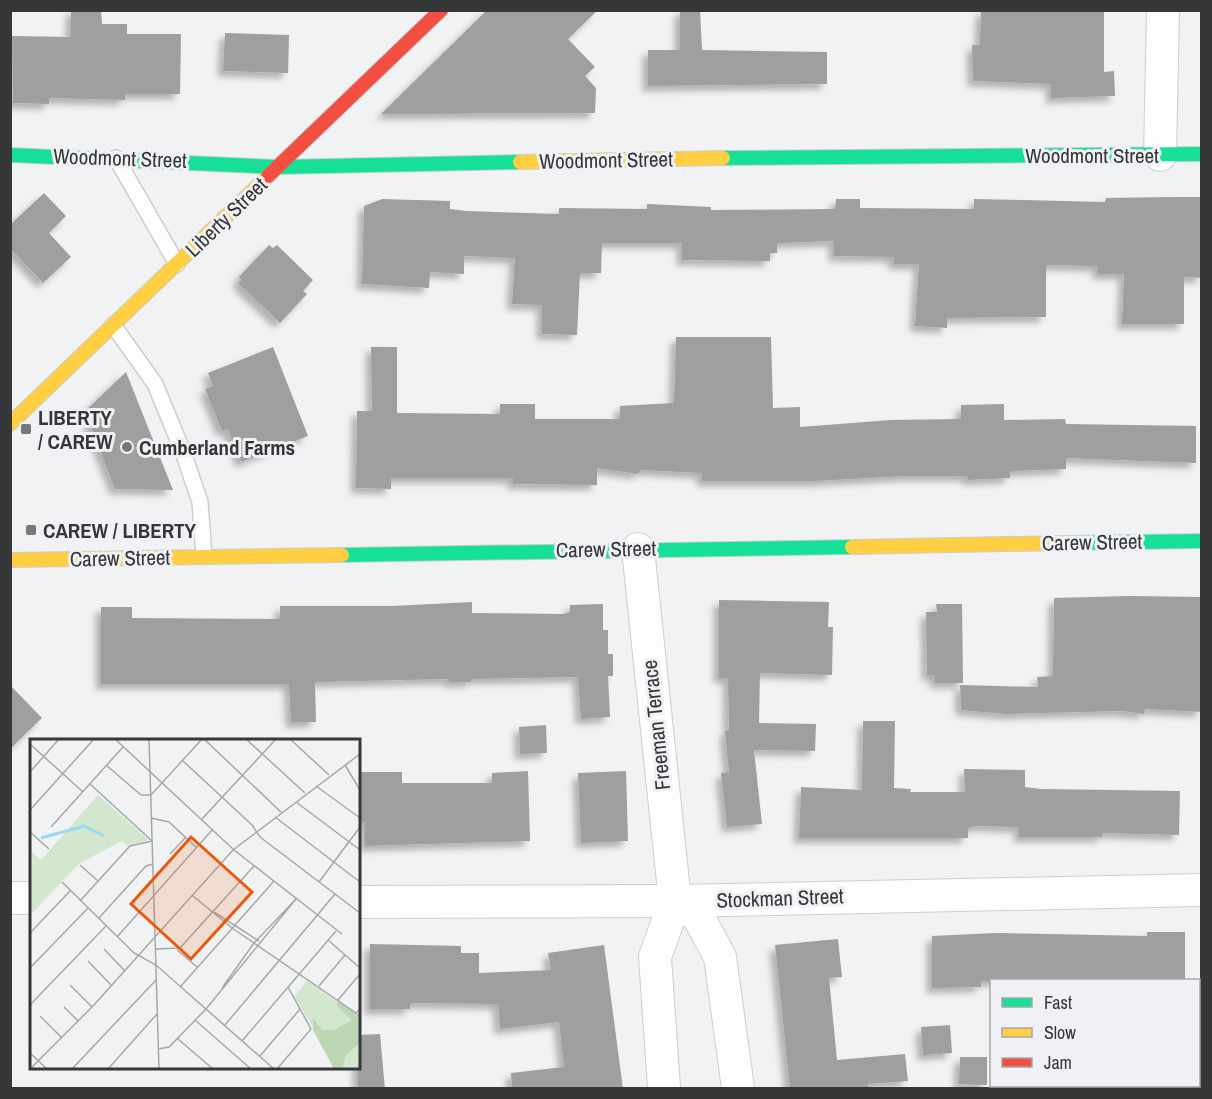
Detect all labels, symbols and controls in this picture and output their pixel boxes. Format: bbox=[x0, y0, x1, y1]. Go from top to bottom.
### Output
street label: Woodmont Street bbox=[53, 141, 188, 175]
street label: Woodmont Street bbox=[1025, 141, 1159, 170]
street label: Woodmont Street bbox=[539, 144, 673, 176]
street label: Liberty Street bbox=[179, 171, 273, 263]
place label: LIBERTY / CAREW bbox=[38, 403, 113, 456]
marker: LIBERTY / CAREW bbox=[19, 422, 33, 436]
place label: Cumberland Farms bbox=[139, 433, 295, 462]
marker: Cumberland Farms bbox=[120, 440, 134, 454]
place label: CAREW / LIBERTY bbox=[43, 516, 197, 545]
marker: CAREW / LIBERTY bbox=[24, 523, 38, 537]
street label: Carew Street bbox=[1042, 527, 1143, 557]
street label: Carew Street bbox=[556, 534, 657, 564]
street label: Carew Street bbox=[70, 543, 171, 573]
street label: Freeman Terrace bbox=[635, 658, 677, 792]
inset map bbox=[30, 739, 360, 1069]
street label: Stockman Street bbox=[716, 881, 844, 915]
legend bbox=[990, 979, 1200, 1087]
text: Fast bbox=[1044, 990, 1072, 1015]
text: Slow bbox=[1044, 1020, 1076, 1045]
text: Jam bbox=[1044, 1050, 1072, 1075]

